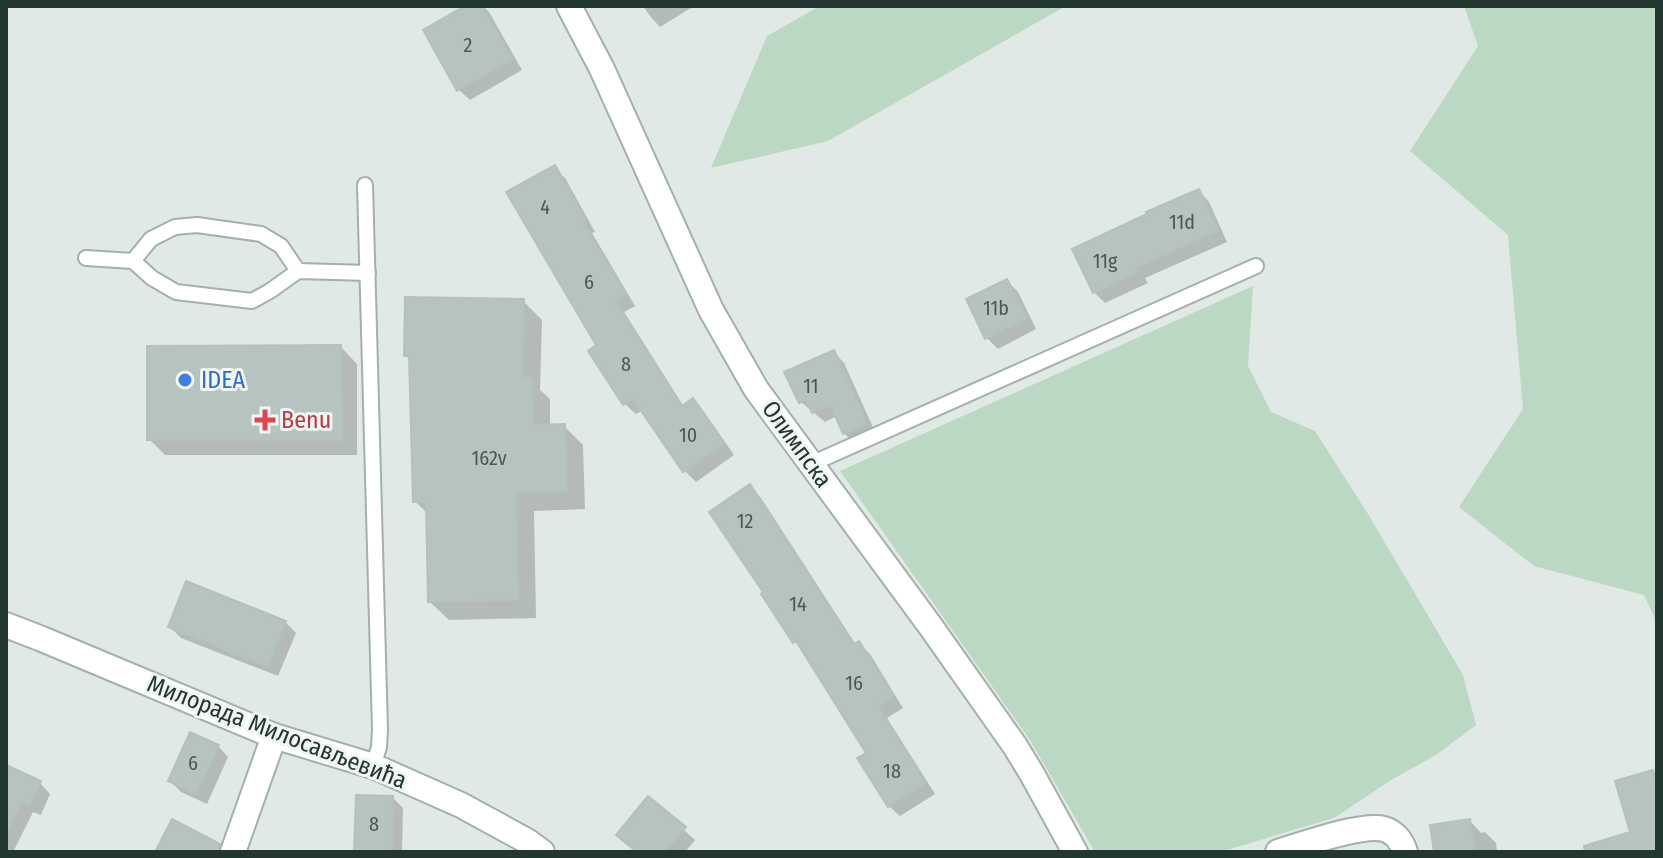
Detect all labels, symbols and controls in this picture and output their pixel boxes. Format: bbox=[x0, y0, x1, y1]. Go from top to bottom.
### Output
house number: 2 bbox=[464, 33, 473, 57]
house number: 4 bbox=[540, 195, 550, 219]
house number: 11d bbox=[1169, 210, 1195, 234]
house number: 11g bbox=[1093, 249, 1118, 273]
house number: 6 bbox=[584, 270, 594, 294]
house number: 11b bbox=[983, 296, 1009, 320]
house number: 8 bbox=[621, 352, 631, 376]
place label: IDEA bbox=[201, 366, 245, 394]
marker: IDEA bbox=[176, 371, 194, 389]
house number: 11 bbox=[803, 374, 819, 398]
street label: Олимпска bbox=[756, 395, 838, 493]
place label: Benu bbox=[281, 406, 331, 434]
marker: Benu bbox=[256, 411, 274, 429]
house number: 10 bbox=[679, 423, 697, 447]
house number: 162v bbox=[471, 446, 507, 470]
house number: 12 bbox=[737, 509, 753, 533]
house number: 14 bbox=[789, 592, 807, 616]
street label: Милорада Милосављевића bbox=[143, 670, 411, 794]
house number: 16 bbox=[845, 671, 863, 695]
house number: 6 bbox=[188, 751, 198, 775]
house number: 18 bbox=[883, 759, 901, 783]
house number: 8 bbox=[369, 812, 379, 836]

